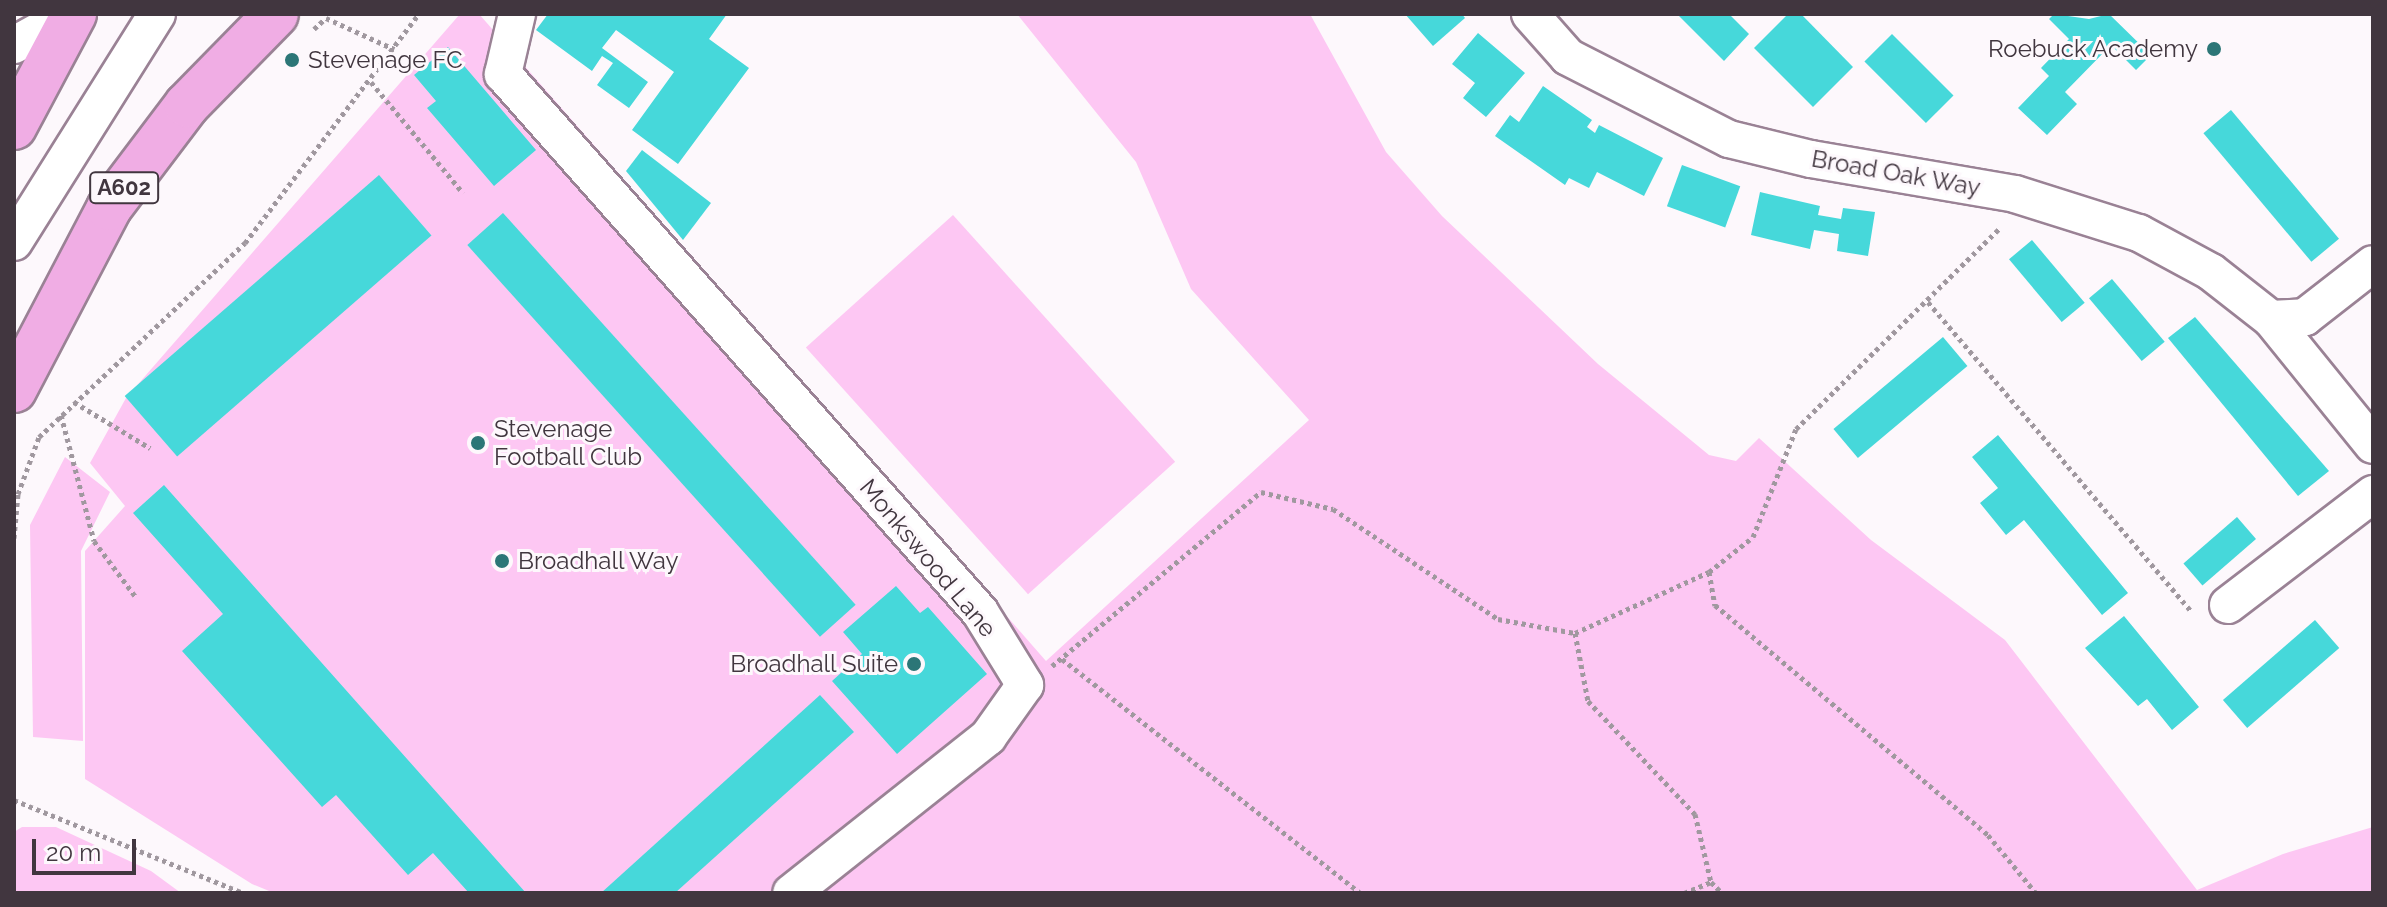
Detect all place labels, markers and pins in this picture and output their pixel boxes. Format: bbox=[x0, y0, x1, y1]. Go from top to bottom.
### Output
place label: Roebuck Academy bbox=[1987, 35, 2198, 63]
marker: Roebuck Academy bbox=[2205, 40, 2223, 58]
place label: Stevenage FC bbox=[308, 46, 463, 74]
marker: Stevenage FC bbox=[283, 51, 301, 69]
place label: Stevenage Football Club bbox=[494, 415, 643, 471]
marker: Stevenage Football Club bbox=[469, 434, 487, 452]
place label: Broadhall Way bbox=[518, 547, 680, 575]
marker: Broadhall Way bbox=[493, 552, 511, 570]
place label: Broadhall Suite bbox=[729, 650, 898, 678]
marker: Broadhall Suite bbox=[905, 655, 923, 673]

